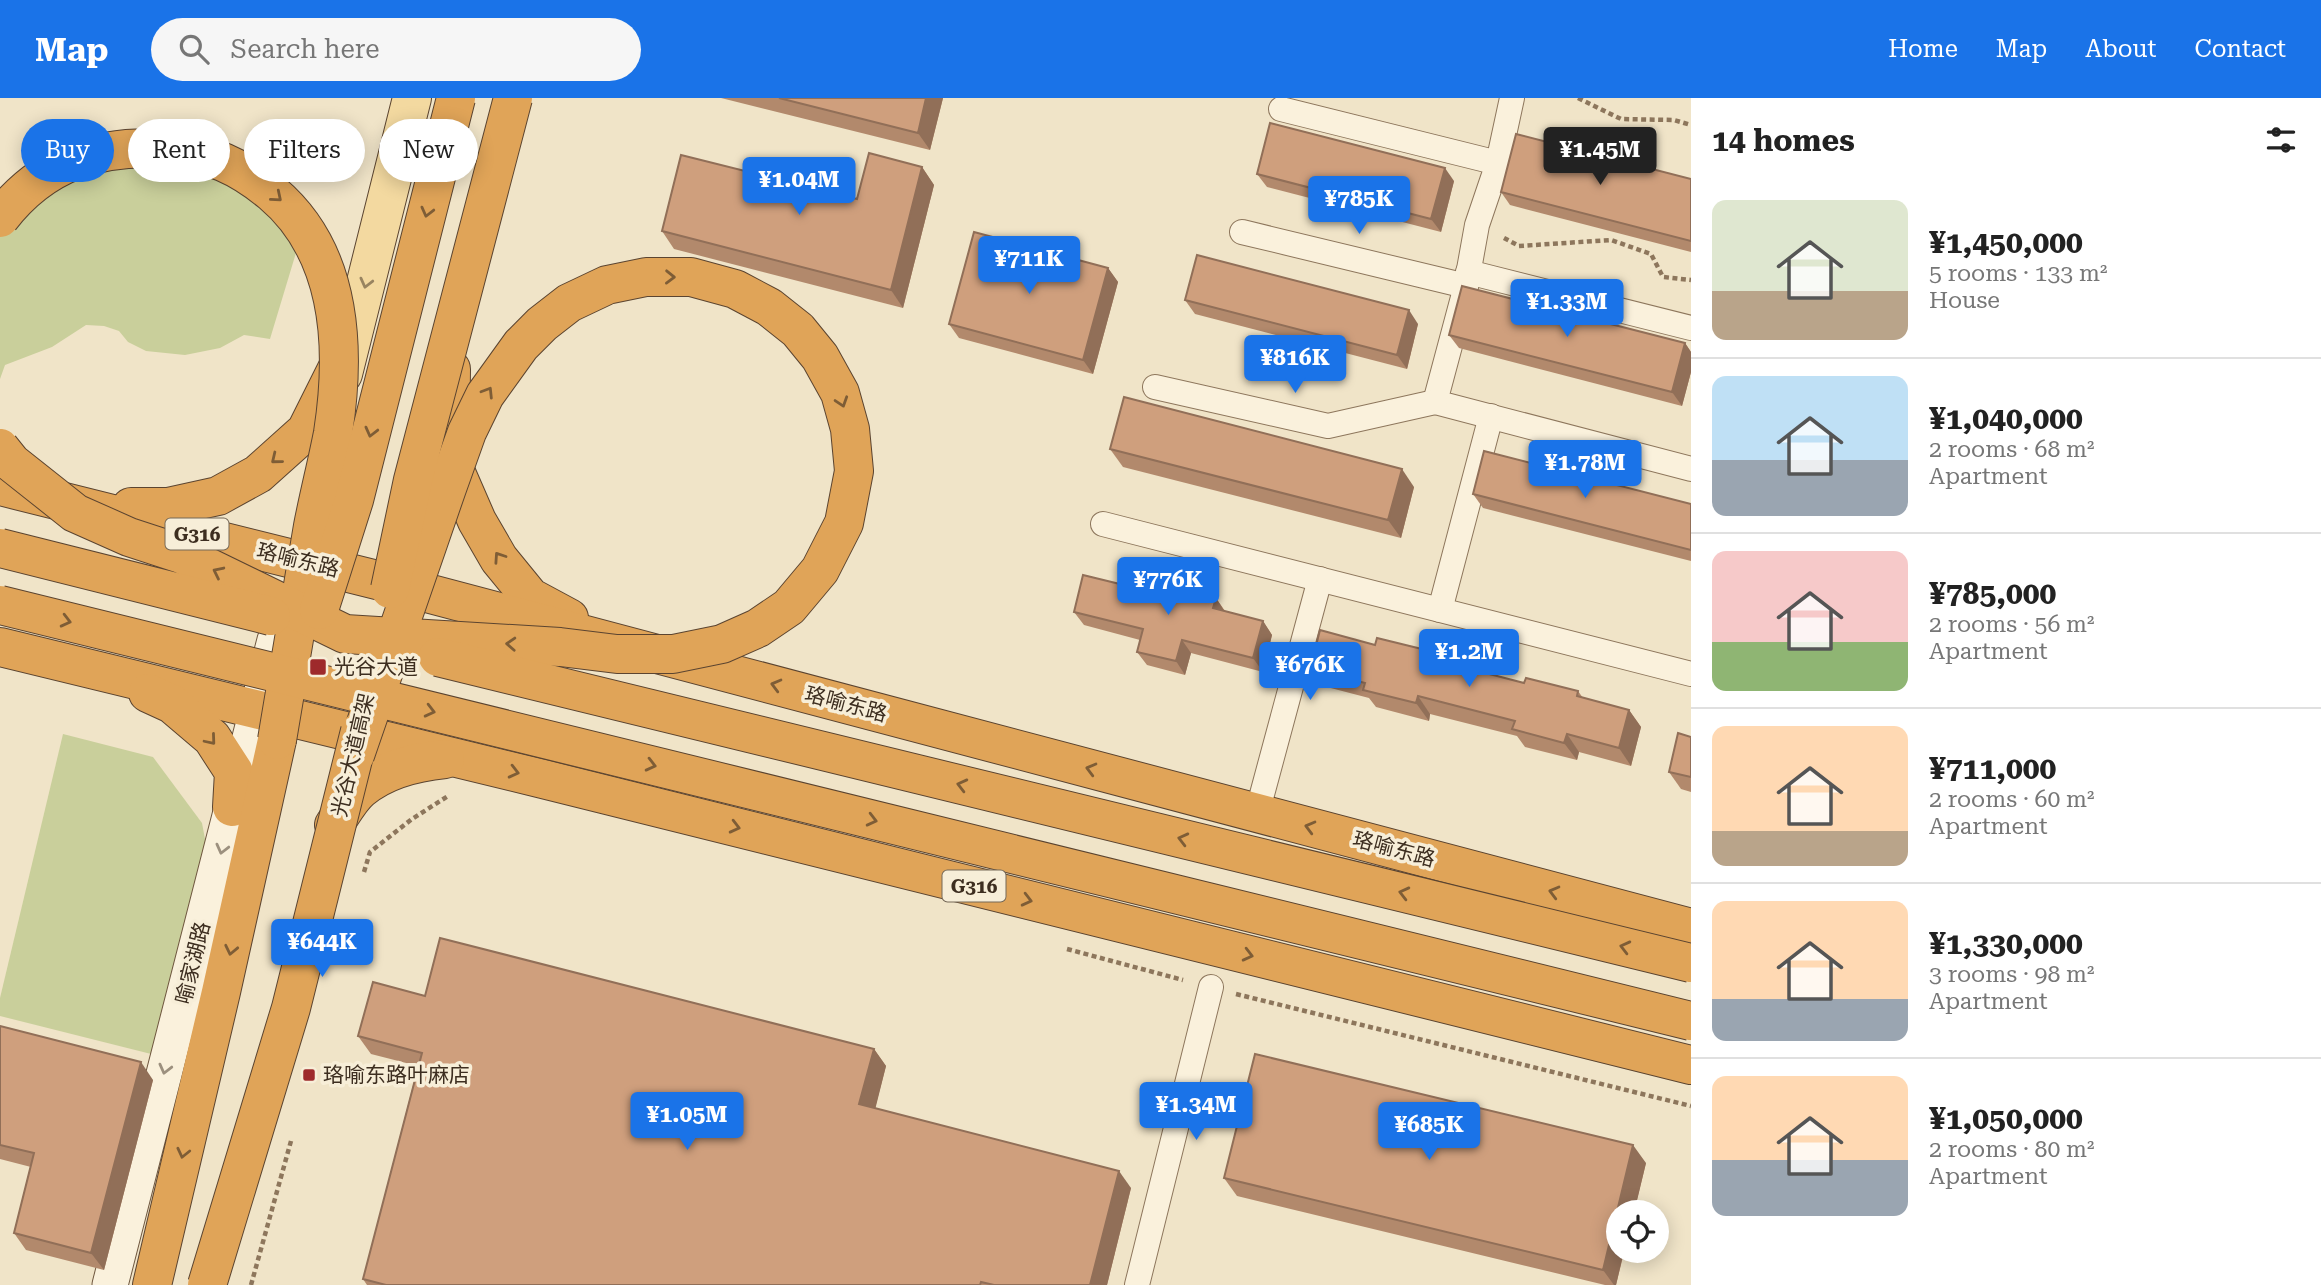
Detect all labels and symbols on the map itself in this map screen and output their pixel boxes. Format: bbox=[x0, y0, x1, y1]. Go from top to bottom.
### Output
pin: ¥1.45M bbox=[1543, 127, 1657, 187]
pin: ¥1.04M bbox=[742, 158, 856, 217]
pin: ¥785K bbox=[1310, 176, 1408, 236]
one-way arrow bbox=[269, 189, 282, 201]
one-way arrow bbox=[421, 206, 435, 218]
pin: ¥711K bbox=[980, 236, 1078, 296]
one-way arrow bbox=[665, 269, 676, 285]
one-way arrow bbox=[360, 277, 374, 289]
pin: ¥1.33M bbox=[1510, 280, 1624, 339]
pin: ¥816K bbox=[1246, 336, 1344, 395]
one-way arrow bbox=[479, 387, 492, 400]
one-way arrow bbox=[834, 396, 849, 408]
one-way arrow bbox=[365, 426, 379, 438]
pin: ¥1.78M bbox=[1528, 440, 1642, 500]
one-way arrow bbox=[271, 451, 284, 463]
road number: G316 bbox=[166, 518, 228, 550]
street label: 珞喻东路 bbox=[254, 538, 342, 582]
one-way arrow bbox=[495, 552, 507, 565]
pin: ¥776K bbox=[1119, 558, 1217, 617]
one-way arrow bbox=[213, 566, 225, 580]
one-way arrow bbox=[60, 613, 72, 627]
pin: ¥1.2M bbox=[1420, 630, 1518, 689]
one-way arrow bbox=[506, 637, 517, 652]
pin: ¥676K bbox=[1261, 642, 1359, 702]
place label: 光谷大道 bbox=[334, 655, 418, 679]
marker: 光谷大道 bbox=[308, 657, 328, 677]
one-way arrow bbox=[770, 679, 782, 693]
street label: 珞喻东路 bbox=[802, 682, 890, 726]
street label: 光谷大道高架 bbox=[327, 691, 379, 819]
one-way arrow bbox=[424, 703, 436, 717]
one-way arrow bbox=[203, 732, 215, 745]
one-way arrow bbox=[645, 757, 657, 772]
one-way arrow bbox=[508, 763, 520, 778]
one-way arrow bbox=[1085, 763, 1097, 777]
one-way arrow bbox=[956, 779, 968, 793]
one-way arrow bbox=[865, 812, 877, 826]
one-way arrow bbox=[729, 819, 741, 833]
one-way arrow bbox=[1305, 821, 1317, 835]
street label: 珞喻东路 bbox=[1350, 827, 1438, 871]
one-way arrow bbox=[1177, 833, 1189, 847]
one-way arrow bbox=[216, 842, 230, 854]
road number: G316 bbox=[942, 870, 1006, 902]
one-way arrow bbox=[1548, 886, 1560, 900]
one-way arrow bbox=[1398, 887, 1410, 901]
one-way arrow bbox=[1021, 892, 1033, 906]
street label: 喻家湖路 bbox=[171, 919, 215, 1007]
pin: ¥644K bbox=[273, 920, 371, 979]
one-way arrow bbox=[1619, 941, 1631, 955]
one-way arrow bbox=[224, 944, 239, 956]
one-way arrow bbox=[1242, 947, 1254, 961]
one-way arrow bbox=[159, 1063, 174, 1075]
place label: 珞喻东路叶麻店 bbox=[323, 1063, 470, 1087]
marker: 珞喻东路叶麻店 bbox=[301, 1067, 317, 1083]
pin: ¥1.34M bbox=[1139, 1082, 1253, 1142]
pin: ¥1.05M bbox=[630, 1093, 744, 1152]
pin: ¥685K bbox=[1380, 1102, 1478, 1162]
one-way arrow bbox=[177, 1147, 192, 1159]

